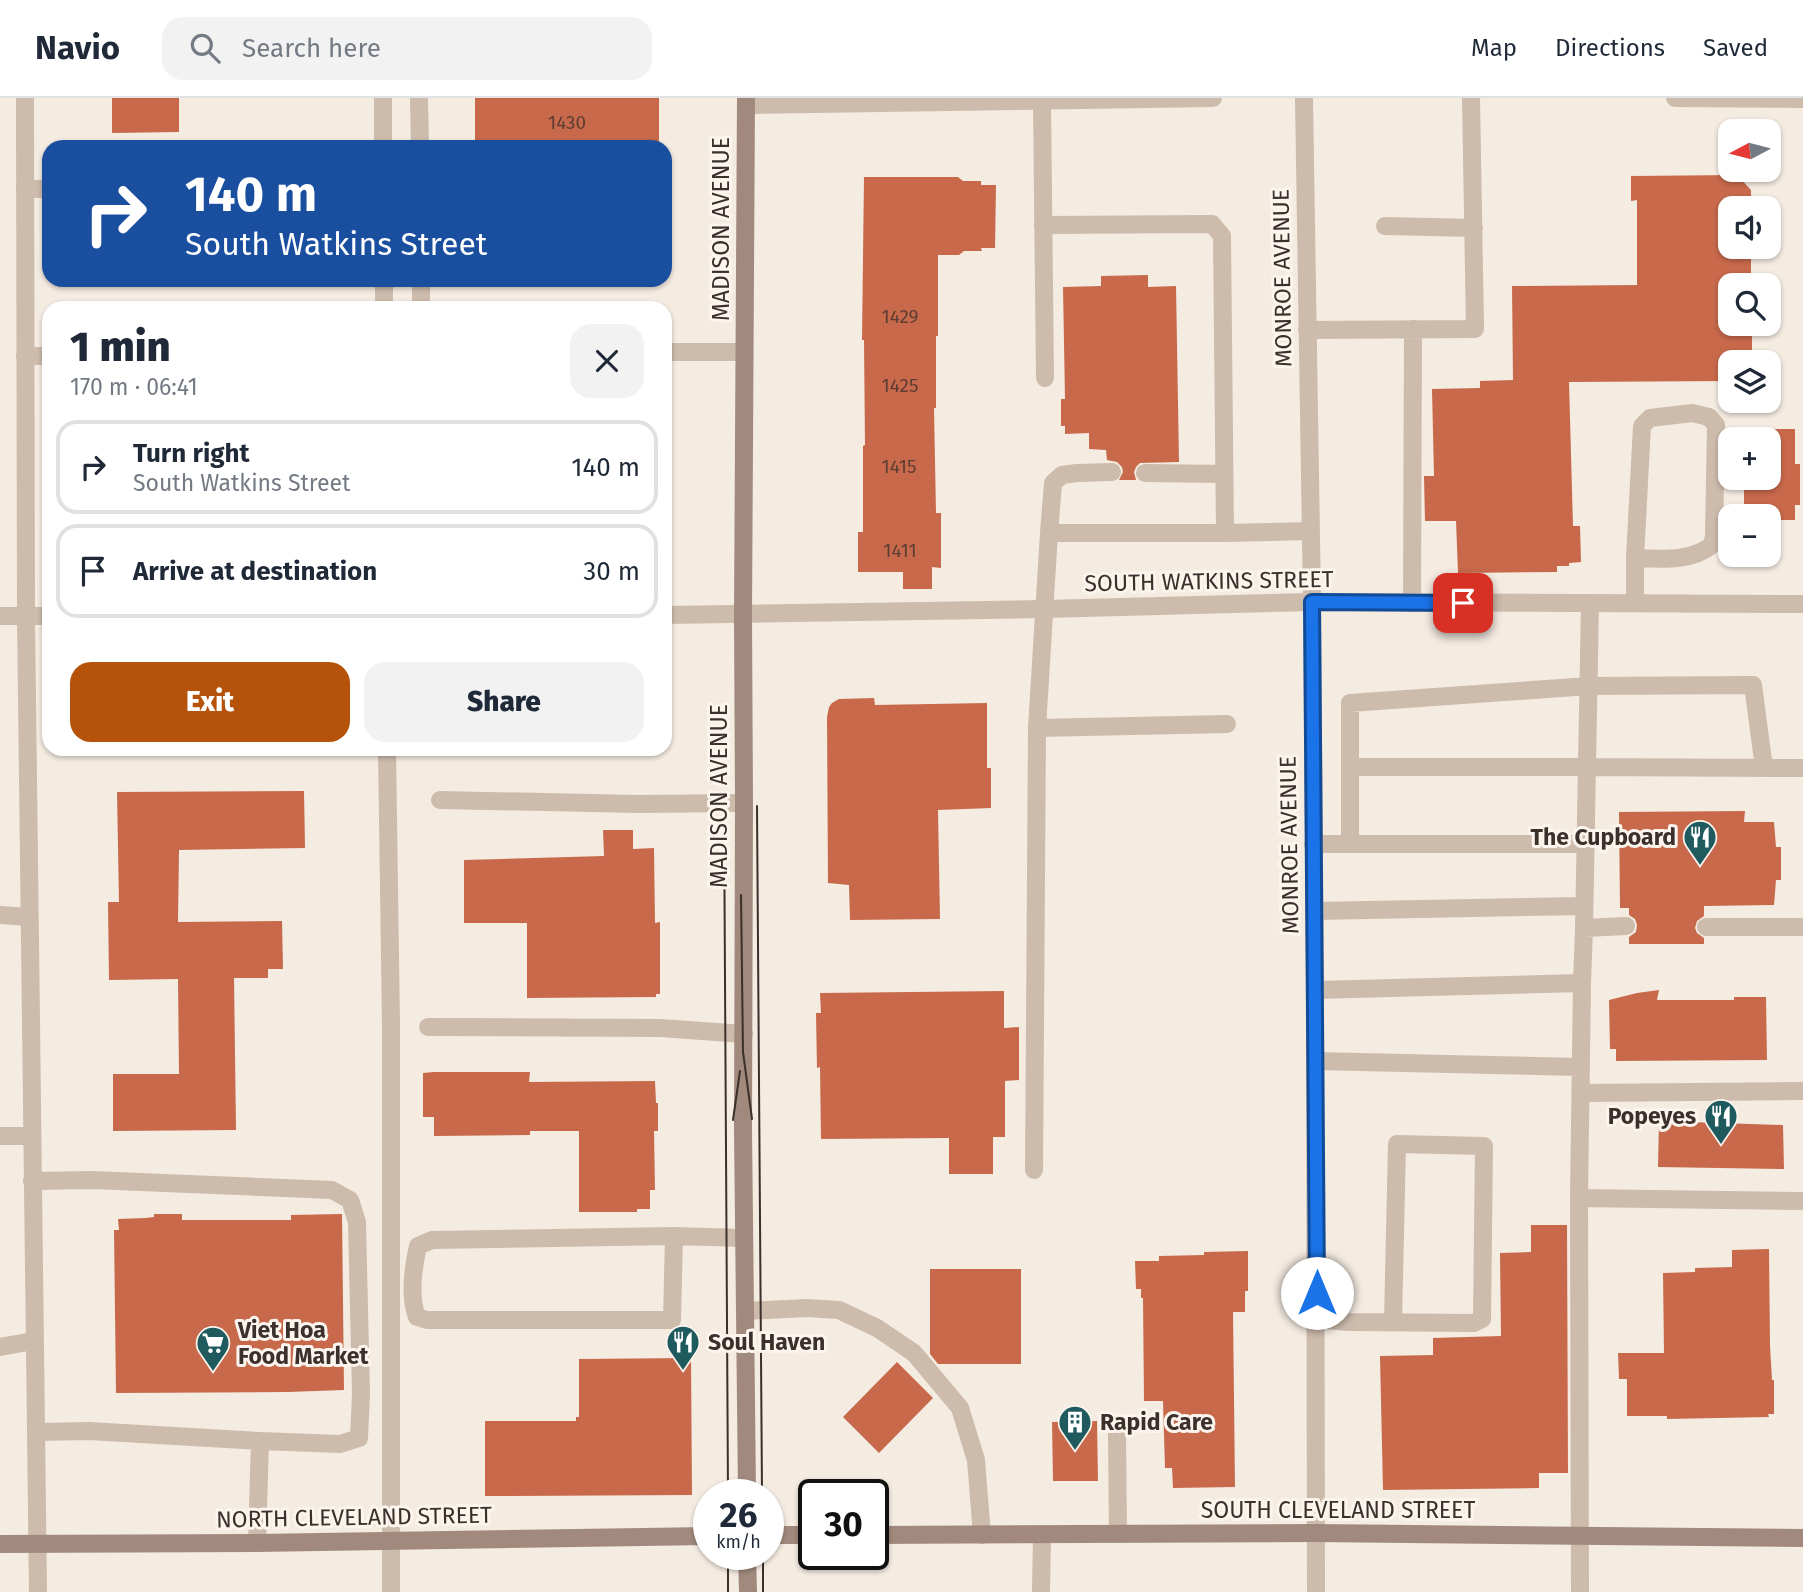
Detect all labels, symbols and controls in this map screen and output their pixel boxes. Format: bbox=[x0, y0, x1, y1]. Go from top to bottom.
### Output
search box bbox=[162, 17, 652, 80]
text: Navio bbox=[35, 28, 120, 68]
icon: search bbox=[186, 29, 224, 67]
text: Search here bbox=[242, 33, 381, 64]
text: Map bbox=[1471, 34, 1517, 62]
text: Directions bbox=[1555, 34, 1665, 62]
text: Saved bbox=[1703, 34, 1768, 62]
house number: 1430 bbox=[548, 111, 586, 134]
north arrow bbox=[1718, 119, 1782, 182]
map controls bbox=[1718, 119, 1781, 567]
street label: MADISON AVENUE bbox=[707, 137, 735, 321]
text: 140 m bbox=[185, 165, 317, 224]
icon: right bbox=[70, 168, 161, 259]
street label: MONROE AVENUE bbox=[1266, 189, 1298, 367]
button: sound bbox=[1718, 196, 1781, 259]
text: South Watkins Street bbox=[185, 225, 487, 263]
button: search bbox=[1718, 273, 1781, 336]
house number: 1429 bbox=[881, 305, 919, 328]
text: 1 min bbox=[70, 322, 171, 372]
button: close bbox=[570, 324, 644, 398]
button: layers bbox=[1718, 350, 1781, 413]
text: 170 m · 06:41 bbox=[70, 373, 198, 401]
house number: 1425 bbox=[882, 374, 918, 397]
button: + bbox=[1718, 427, 1781, 490]
text: Turn right bbox=[133, 438, 250, 469]
icon: right bbox=[74, 448, 112, 486]
text: 140 m bbox=[571, 452, 640, 483]
house number: 1415 bbox=[882, 455, 916, 478]
text: South Watkins Street bbox=[133, 469, 350, 497]
button: − bbox=[1718, 504, 1781, 567]
house number: 1411 bbox=[883, 539, 917, 562]
icon: arrive bbox=[74, 552, 112, 590]
text: Arrive at destination bbox=[133, 556, 377, 587]
text: 30 m bbox=[583, 556, 640, 587]
street label: SOUTH WATKINS STREET bbox=[1084, 565, 1334, 597]
pin bbox=[1433, 573, 1493, 633]
icon: arrive bbox=[1444, 584, 1482, 622]
button: Exit bbox=[70, 662, 350, 742]
button: Share bbox=[364, 662, 644, 742]
street label: MADISON AVENUE bbox=[705, 704, 733, 888]
street label: MONROE AVENUE bbox=[1273, 756, 1305, 934]
restaurant icon: The Cupboard bbox=[1681, 818, 1719, 867]
place label: The Cupboard bbox=[1531, 823, 1676, 851]
restaurant icon: Popeyes bbox=[1702, 1097, 1740, 1146]
place label: Popeyes bbox=[1608, 1102, 1696, 1130]
position arrow bbox=[1280, 1256, 1354, 1330]
place label: Viet Hoa Food Market bbox=[237, 1316, 370, 1370]
restaurant icon: Soul Haven bbox=[664, 1323, 702, 1372]
supermarket icon: Viet Hoa Food Market bbox=[194, 1324, 232, 1373]
place label: Soul Haven bbox=[708, 1328, 825, 1356]
building icon: Rapid Care bbox=[1056, 1403, 1094, 1452]
place label: Rapid Care bbox=[1100, 1408, 1213, 1436]
speed limit sign: 30 bbox=[798, 1479, 889, 1570]
text: 26 bbox=[720, 1494, 757, 1536]
street label: SOUTH CLEVELAND STREET bbox=[1201, 1496, 1475, 1524]
street label: NORTH CLEVELAND STREET bbox=[216, 1501, 492, 1533]
text: km/h bbox=[716, 1531, 761, 1553]

